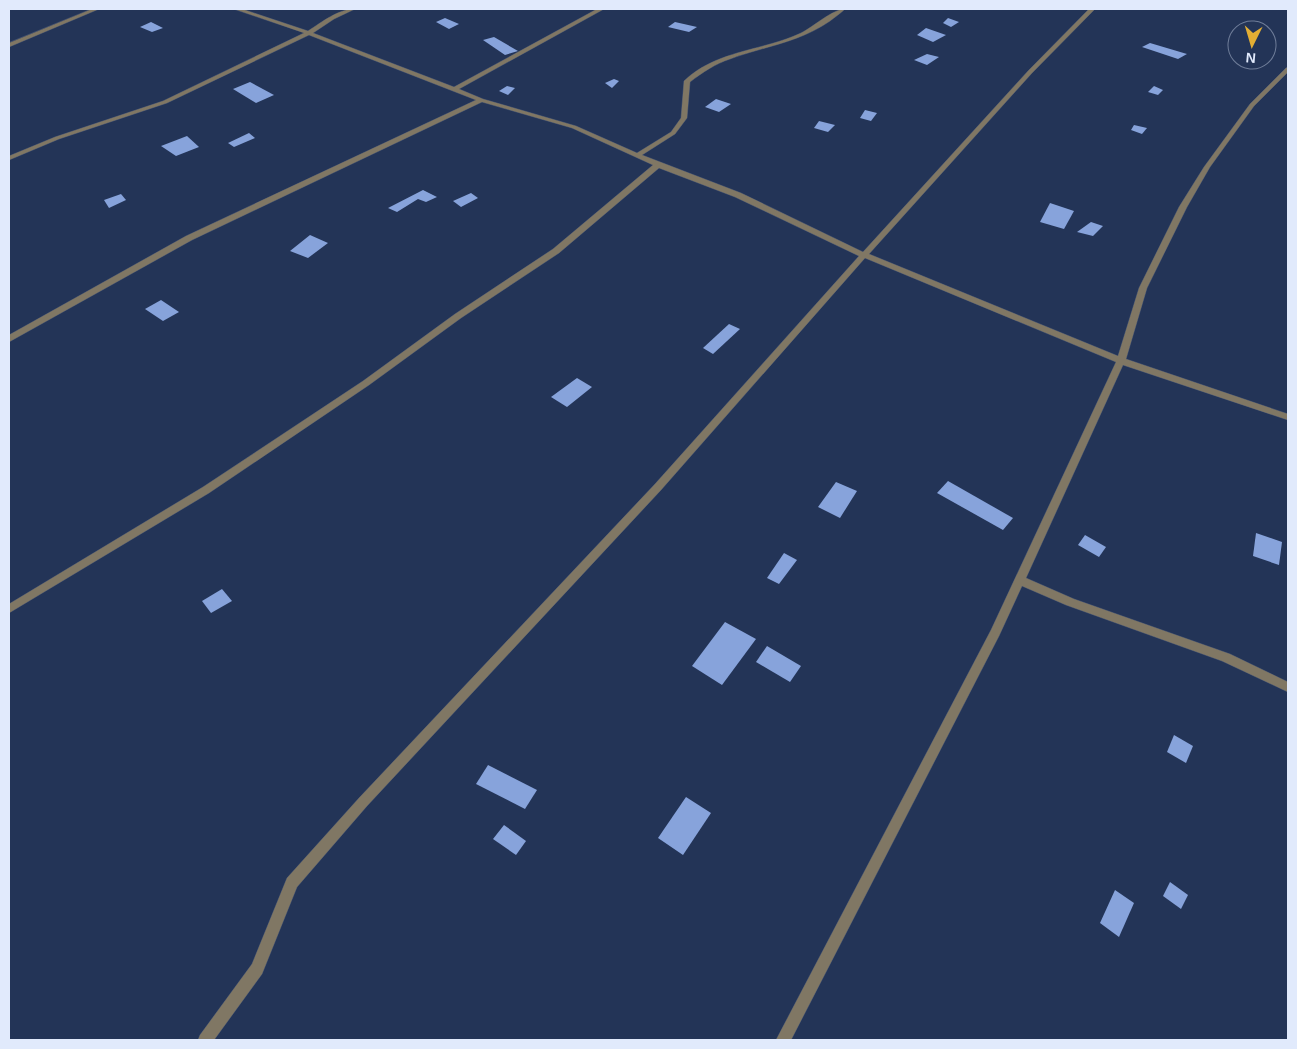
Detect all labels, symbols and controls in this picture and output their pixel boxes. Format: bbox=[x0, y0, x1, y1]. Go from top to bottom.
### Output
north arrow bbox=[1227, 20, 1277, 70]
text: N bbox=[1245, 50, 1257, 66]

